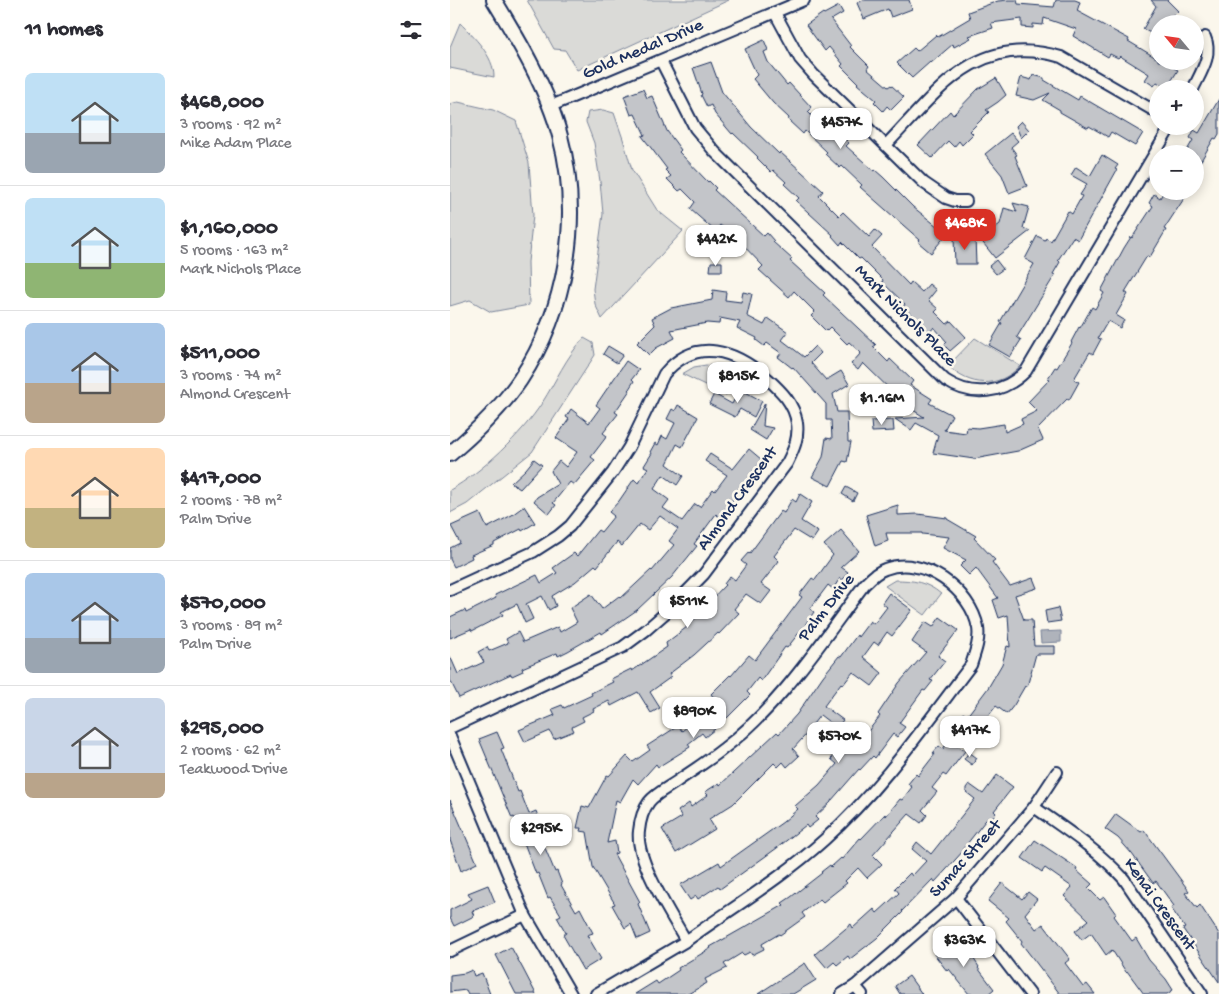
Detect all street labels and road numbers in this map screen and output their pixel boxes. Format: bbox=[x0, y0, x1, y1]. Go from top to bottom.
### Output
street label: Gold Medal Drive bbox=[579, 15, 707, 85]
street label: Mark Nichols Place bbox=[849, 260, 961, 372]
street label: Almond Crescent bbox=[693, 442, 784, 555]
street label: Palm Drive bbox=[793, 569, 860, 647]
street label: Sumac Street bbox=[925, 814, 1008, 902]
street label: Kenai Crescent bbox=[1118, 855, 1201, 957]

